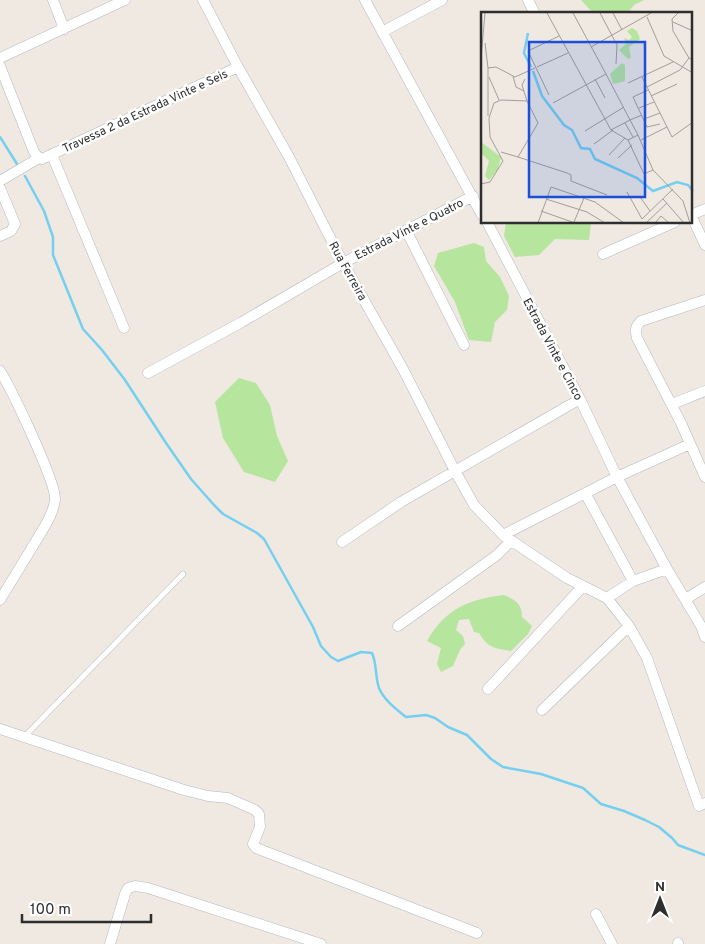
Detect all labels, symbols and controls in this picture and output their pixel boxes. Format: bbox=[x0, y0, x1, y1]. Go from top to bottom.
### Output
inset map bbox=[481, 12, 692, 224]
street label: Travessa 2 da Estrada Vinte e Seis bbox=[60, 66, 231, 157]
street label: Estrada Vinte e Quatro bbox=[352, 195, 467, 264]
street label: Rua Ferreira bbox=[324, 239, 370, 304]
street label: Estrada Vinte e Cinco bbox=[518, 295, 586, 404]
north arrow bbox=[635, 874, 685, 924]
text: N bbox=[655, 879, 665, 896]
scale bar bbox=[22, 892, 151, 924]
text: 100 m bbox=[30, 901, 71, 920]

